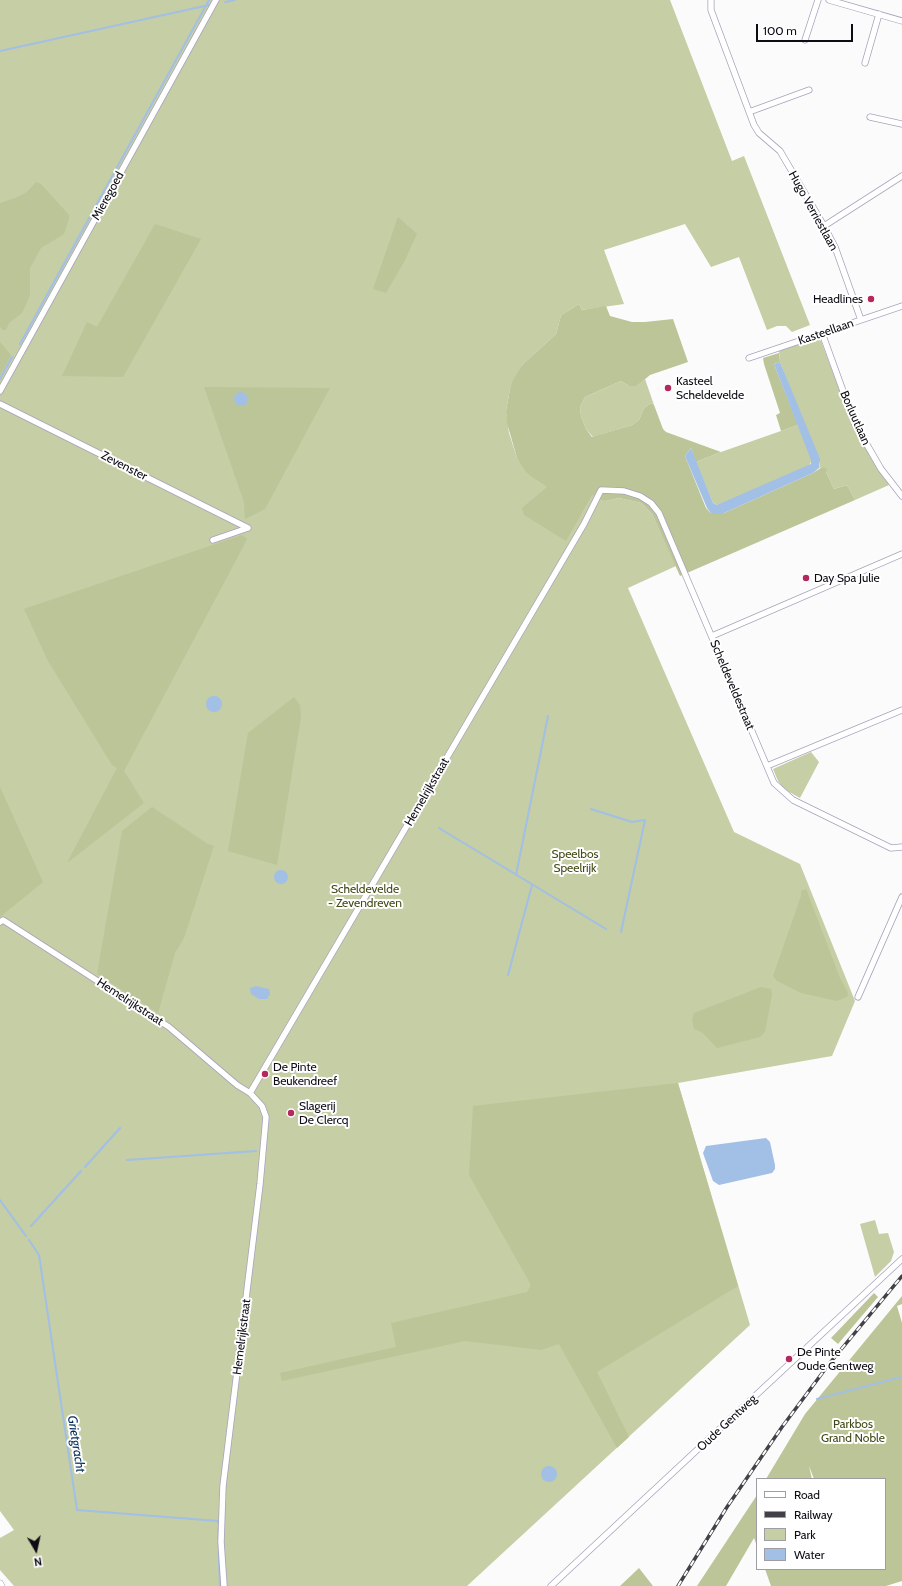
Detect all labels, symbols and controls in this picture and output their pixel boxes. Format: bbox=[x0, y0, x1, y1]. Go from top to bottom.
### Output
scale bar bbox=[758, 16, 855, 42]
text: 100 m bbox=[763, 23, 797, 38]
street label: Mieregoed bbox=[89, 169, 127, 223]
street label: Hugo Verriestlaan bbox=[785, 169, 841, 253]
place label: Headlines bbox=[813, 292, 863, 306]
marker: Headlines bbox=[866, 294, 876, 304]
street label: Kasteellaan bbox=[796, 316, 856, 348]
place label: Kasteel Scheldevelde bbox=[676, 374, 744, 402]
marker: Kasteel Scheldevelde bbox=[663, 383, 673, 393]
street label: Borluutlaan bbox=[837, 389, 873, 447]
street label: Zevenster bbox=[99, 448, 149, 484]
place label: Day Spa Julie bbox=[814, 571, 880, 585]
marker: Day Spa Julie bbox=[801, 573, 811, 583]
street label: Scheldeveldestraat bbox=[707, 638, 757, 732]
street label: Hemelrijkstraat bbox=[402, 755, 452, 829]
park label: Speelbos Speelrijk bbox=[552, 847, 598, 875]
park label: Scheldevelde - Zevendreven bbox=[328, 882, 402, 910]
street label: Hemelrijkstraat bbox=[94, 975, 166, 1029]
place label: De Pinte Beukendreef bbox=[273, 1060, 337, 1088]
marker: De Pinte Beukendreef bbox=[260, 1069, 270, 1079]
place label: Slagerij De Clercq bbox=[299, 1099, 348, 1127]
marker: Slagerij De Clercq bbox=[286, 1108, 296, 1118]
street label: Hemelrijkstraat bbox=[230, 1298, 254, 1376]
place label: De Pinte Oude Gentweg bbox=[797, 1345, 874, 1373]
marker: De Pinte Oude Gentweg bbox=[784, 1354, 794, 1364]
street label: Oude Gentweg bbox=[694, 1392, 760, 1454]
water label: Grietgracht bbox=[64, 1414, 88, 1474]
park label: Parkbos Grand Noble bbox=[821, 1417, 885, 1445]
legend bbox=[756, 1478, 886, 1570]
text: Road bbox=[794, 1487, 820, 1502]
text: Railway bbox=[794, 1507, 832, 1522]
text: Park bbox=[794, 1527, 816, 1542]
north arrow bbox=[16, 1530, 56, 1570]
text: Water bbox=[794, 1547, 824, 1562]
text: N bbox=[33, 1554, 43, 1569]

